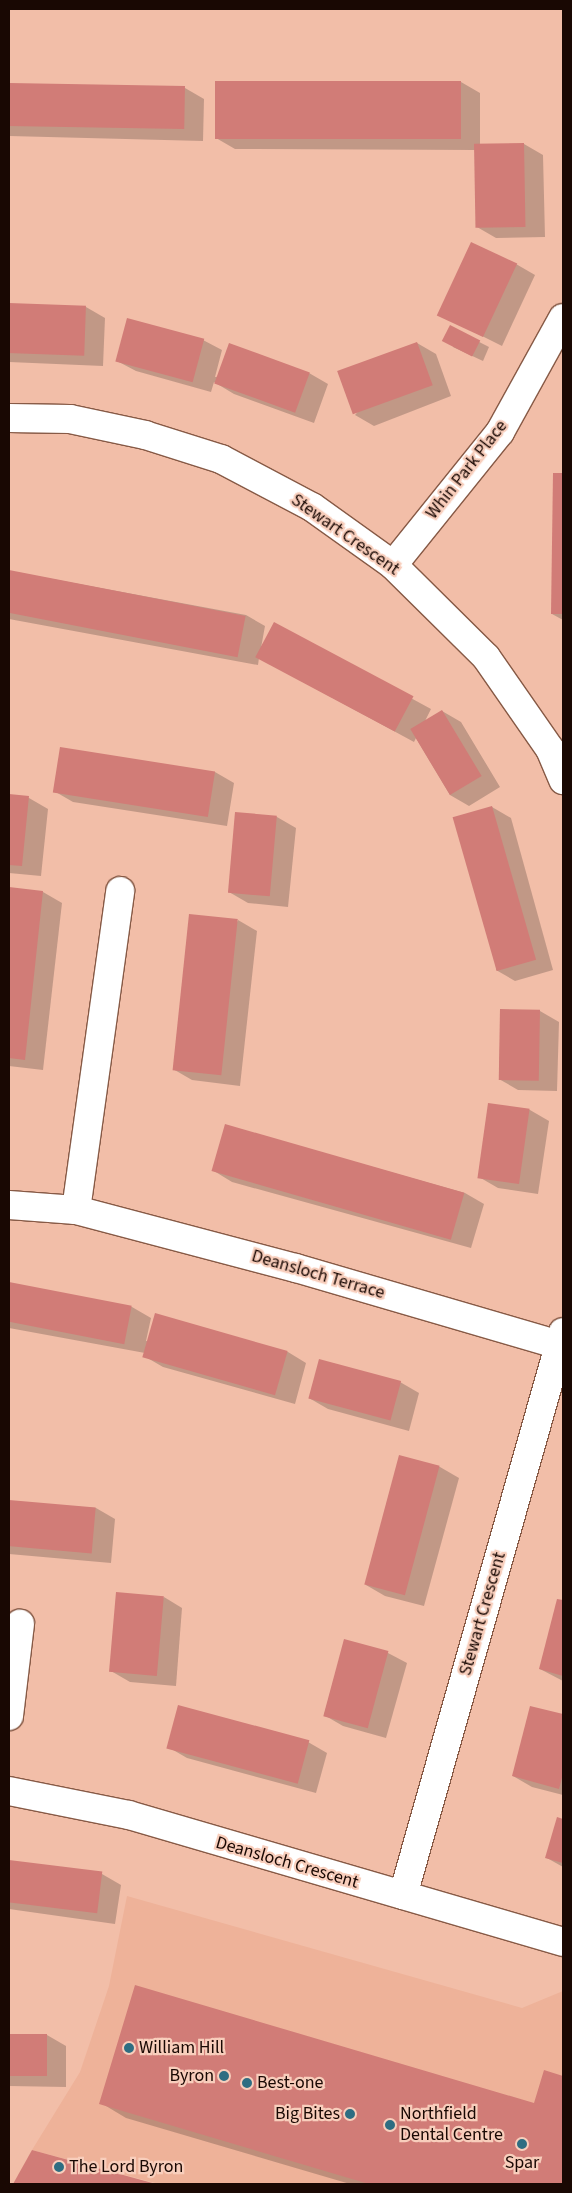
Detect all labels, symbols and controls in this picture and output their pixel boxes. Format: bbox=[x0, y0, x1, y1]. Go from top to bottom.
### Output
street label: Whin Park Place bbox=[422, 416, 512, 524]
street label: Stewart Crescent bbox=[287, 490, 403, 580]
street label: Deansloch Terrace bbox=[249, 1246, 387, 1304]
street label: Stewart Crescent bbox=[455, 1550, 511, 1678]
street label: Deansloch Crescent bbox=[213, 1832, 361, 1894]
place label: William Hill bbox=[139, 2037, 224, 2059]
marker: William Hill bbox=[123, 2042, 135, 2054]
place label: Byron bbox=[170, 2065, 214, 2087]
marker: Byron bbox=[218, 2070, 230, 2082]
place label: Best-one bbox=[257, 2072, 323, 2094]
marker: Best-one bbox=[241, 2077, 253, 2089]
place label: Big Bites bbox=[275, 2103, 340, 2125]
place label: Northfield Dental Centre bbox=[400, 2104, 503, 2146]
marker: Big Bites bbox=[344, 2108, 356, 2120]
marker: Northfield Dental Centre bbox=[384, 2119, 396, 2131]
marker: Spar bbox=[516, 2138, 528, 2150]
place label: Spar bbox=[505, 2152, 539, 2174]
place label: The Lord Byron bbox=[69, 2156, 183, 2178]
marker: The Lord Byron bbox=[53, 2161, 65, 2173]

